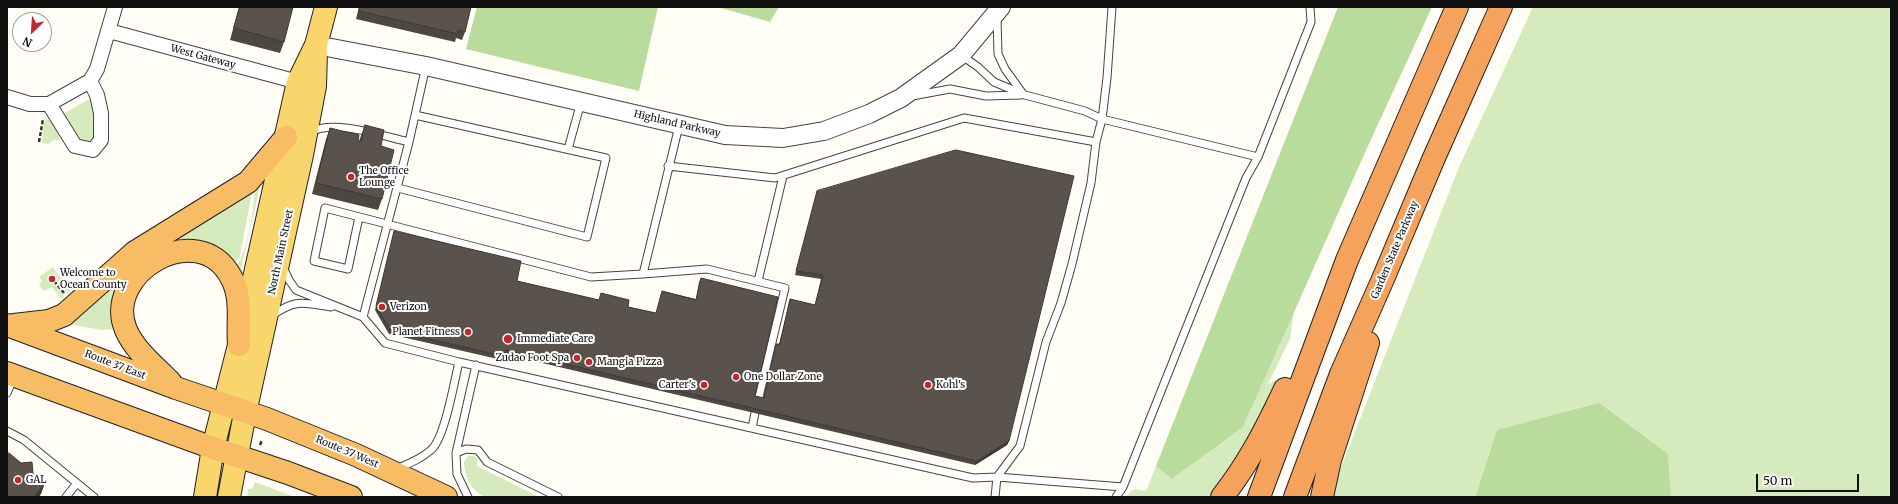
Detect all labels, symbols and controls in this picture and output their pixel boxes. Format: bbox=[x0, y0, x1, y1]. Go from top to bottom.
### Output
north arrow bbox=[12, 12, 52, 52]
text: N bbox=[20, 34, 34, 50]
street label: West Gateway bbox=[169, 43, 237, 71]
street label: Highland Parkway bbox=[632, 108, 722, 140]
place label: The Office Lounge bbox=[359, 165, 409, 188]
marker: The Office Lounge bbox=[346, 172, 356, 182]
street label: Garden State Parkway bbox=[1369, 199, 1421, 301]
street label: North Main Street bbox=[266, 208, 296, 296]
place label: Welcome to Ocean County bbox=[60, 267, 127, 290]
marker: Welcome to Ocean County bbox=[47, 274, 57, 284]
place label: Verizon bbox=[390, 301, 427, 313]
marker: Verizon bbox=[377, 302, 387, 312]
place label: Planet Fitness bbox=[392, 326, 460, 338]
marker: Planet Fitness bbox=[463, 327, 473, 337]
marker: Immediate Care bbox=[502, 333, 514, 345]
place label: Immediate Care bbox=[517, 333, 593, 345]
street label: Route 37 East bbox=[83, 348, 147, 382]
place label: Zudao Foot Spa bbox=[495, 352, 569, 364]
marker: Zudao Foot Spa bbox=[572, 353, 582, 363]
place label: Mangia Pizza bbox=[597, 356, 662, 368]
marker: Mangia Pizza bbox=[584, 357, 594, 367]
place label: One Dollar Zone bbox=[744, 371, 822, 383]
marker: One Dollar Zone bbox=[731, 372, 741, 382]
place label: Carter's bbox=[659, 379, 696, 391]
place label: Kohl's bbox=[936, 379, 965, 391]
marker: Carter's bbox=[699, 380, 709, 390]
marker: Kohl's bbox=[923, 380, 933, 390]
street label: Route 37 West bbox=[314, 433, 380, 471]
scale bar bbox=[1758, 466, 1861, 492]
text: 50 m bbox=[1763, 473, 1792, 488]
place label: GAL bbox=[26, 474, 46, 486]
marker: GAL bbox=[13, 475, 23, 485]

